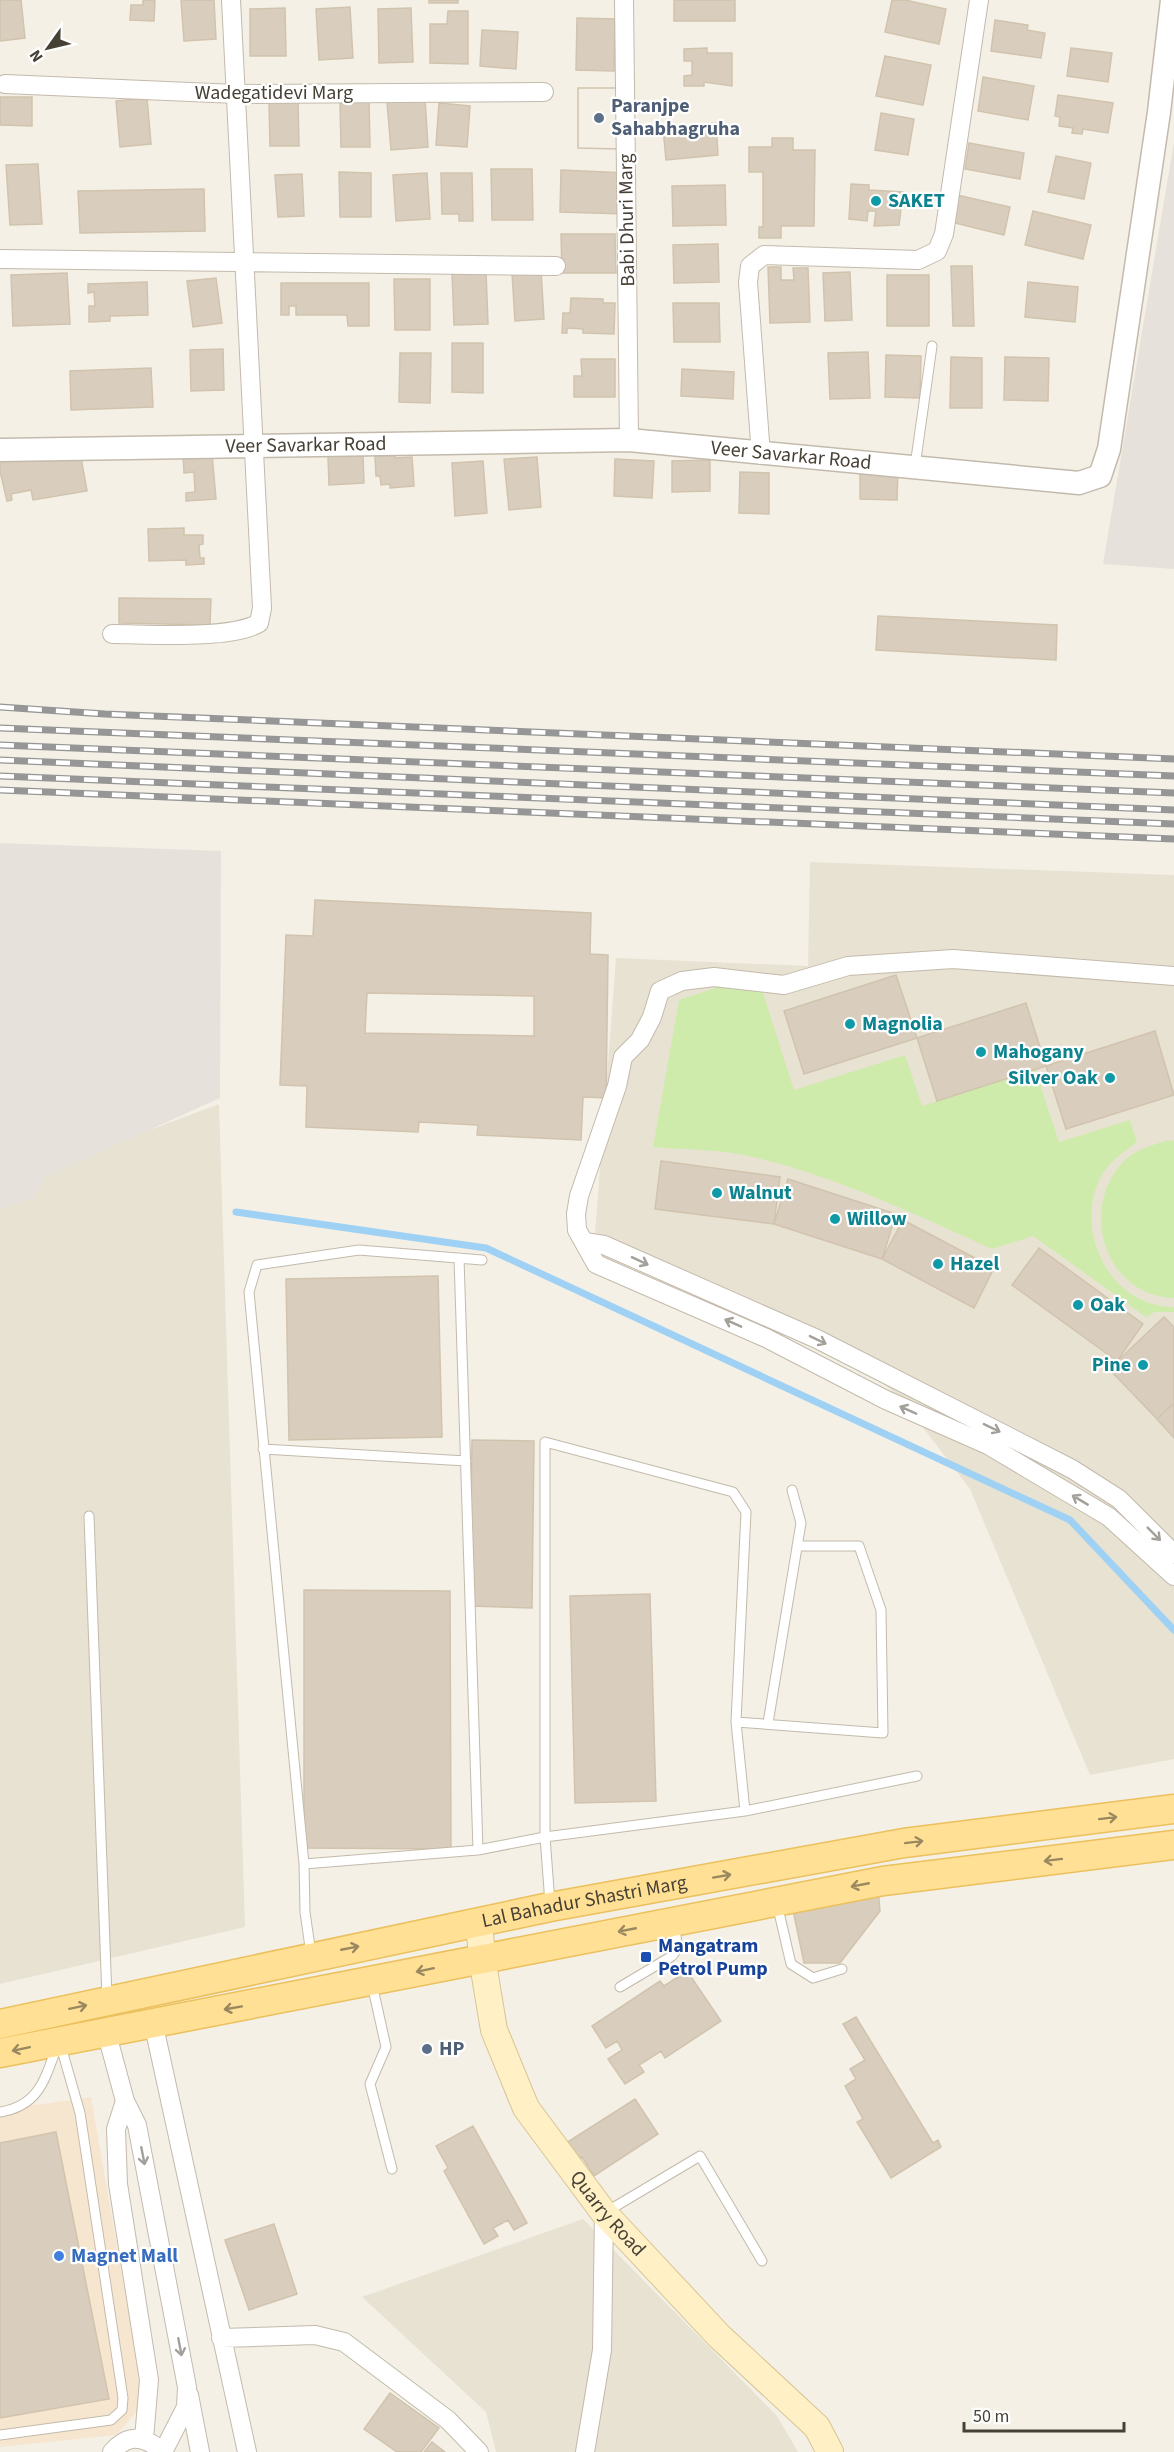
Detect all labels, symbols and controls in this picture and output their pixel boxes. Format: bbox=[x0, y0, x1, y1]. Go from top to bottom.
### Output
north arrow bbox=[18, 18, 78, 78]
text: N bbox=[24, 45, 48, 66]
street label: Wadegatidevi Marg bbox=[195, 79, 353, 107]
place label: Paranjpe Sahabhagruha bbox=[611, 92, 740, 143]
marker: Paranjpe Sahabhagruha bbox=[592, 111, 606, 125]
street label: Babi Dhuri Marg bbox=[612, 153, 642, 287]
place label: SAKET bbox=[888, 187, 945, 215]
marker: SAKET bbox=[869, 194, 883, 208]
street label: Veer Savarkar Road bbox=[225, 430, 387, 460]
street label: Veer Savarkar Road bbox=[710, 434, 873, 477]
place label: Magnolia bbox=[862, 1010, 943, 1038]
marker: Magnolia bbox=[843, 1017, 857, 1031]
place label: Mahogany bbox=[993, 1038, 1085, 1066]
marker: Mahogany bbox=[974, 1045, 988, 1059]
place label: Silver Oak bbox=[1008, 1064, 1098, 1092]
marker: Silver Oak bbox=[1103, 1071, 1117, 1085]
place label: Walnut bbox=[729, 1179, 792, 1207]
marker: Walnut bbox=[710, 1186, 724, 1200]
place label: Willow bbox=[847, 1205, 907, 1233]
marker: Willow bbox=[828, 1212, 842, 1226]
place label: Hazel bbox=[950, 1250, 999, 1278]
one-way arrow bbox=[630, 1256, 648, 1268]
marker: Hazel bbox=[931, 1257, 945, 1271]
place label: Oak bbox=[1090, 1291, 1125, 1319]
marker: Oak bbox=[1071, 1298, 1085, 1312]
one-way arrow bbox=[725, 1317, 743, 1328]
one-way arrow bbox=[809, 1335, 827, 1346]
place label: Pine bbox=[1092, 1351, 1131, 1379]
marker: Pine bbox=[1136, 1358, 1150, 1372]
one-way arrow bbox=[899, 1404, 917, 1415]
one-way arrow bbox=[982, 1423, 1000, 1435]
one-way arrow bbox=[1072, 1494, 1089, 1506]
one-way arrow bbox=[1147, 1526, 1162, 1541]
one-way arrow bbox=[1097, 1812, 1117, 1823]
one-way arrow bbox=[904, 1836, 924, 1847]
one-way arrow bbox=[1044, 1855, 1064, 1866]
street label: Lal Bahadur Shastri Marg bbox=[479, 1869, 689, 1935]
one-way arrow bbox=[712, 1870, 732, 1881]
one-way arrow bbox=[851, 1880, 870, 1891]
one-way arrow bbox=[618, 1925, 638, 1936]
place label: Mangatram Petrol Pump bbox=[658, 1932, 768, 1983]
one-way arrow bbox=[340, 1942, 360, 1953]
marker: Mangatram Petrol Pump bbox=[639, 1950, 653, 1964]
one-way arrow bbox=[415, 1965, 434, 1977]
one-way arrow bbox=[67, 2001, 87, 2012]
one-way arrow bbox=[224, 2003, 244, 2014]
place label: HP bbox=[439, 2035, 464, 2063]
marker: HP bbox=[420, 2042, 434, 2056]
one-way arrow bbox=[12, 2044, 32, 2055]
one-way arrow bbox=[138, 2145, 149, 2165]
street label: Quarry Road bbox=[563, 2165, 652, 2263]
place label: Magnet Mall bbox=[71, 2242, 178, 2270]
marker: Magnet Mall bbox=[52, 2249, 66, 2263]
one-way arrow bbox=[175, 2337, 186, 2357]
scale bar bbox=[964, 2395, 1124, 2433]
text: 50 m bbox=[973, 2404, 1009, 2429]

